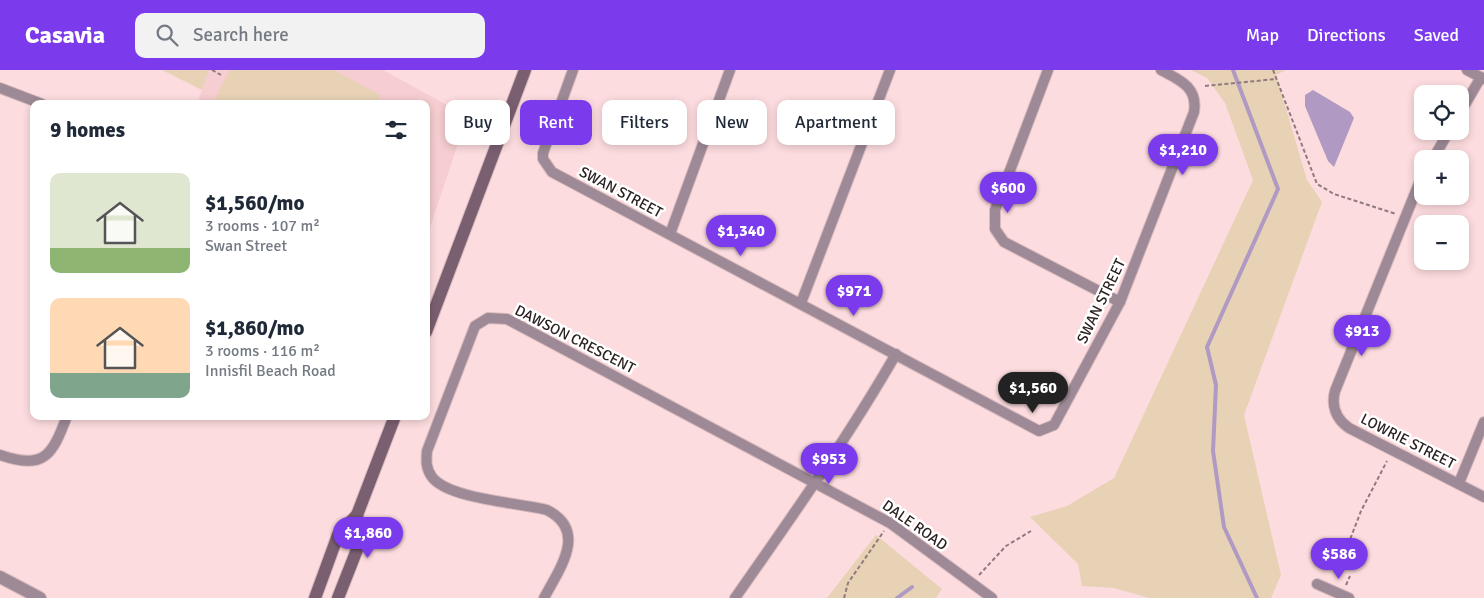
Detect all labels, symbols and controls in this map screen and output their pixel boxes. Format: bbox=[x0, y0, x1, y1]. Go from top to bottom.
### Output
search box bbox=[135, 13, 485, 58]
text: Casavia bbox=[25, 20, 105, 50]
icon: search bbox=[153, 21, 181, 49]
text: Search here bbox=[193, 23, 289, 47]
text: Map bbox=[1246, 24, 1279, 46]
text: Directions bbox=[1307, 24, 1386, 46]
text: Saved bbox=[1414, 24, 1459, 46]
map controls bbox=[1414, 85, 1469, 270]
button: locate bbox=[1414, 85, 1469, 140]
chip: Buy bbox=[445, 100, 510, 145]
chip: Rent bbox=[520, 100, 592, 145]
chip: Filters bbox=[602, 100, 687, 145]
chip: New bbox=[697, 100, 767, 145]
chip: Apartment bbox=[777, 100, 895, 145]
icon: filters bbox=[382, 116, 410, 144]
text: 9 homes bbox=[50, 117, 125, 143]
pin: $1,210 bbox=[1142, 134, 1224, 176]
text: $1,210 bbox=[1159, 140, 1207, 160]
button: + bbox=[1414, 150, 1469, 205]
street label: SWAN STREET bbox=[576, 163, 666, 222]
pin: $600 bbox=[978, 172, 1038, 214]
text: $600 bbox=[991, 178, 1025, 198]
text: $1,560/mo bbox=[205, 190, 304, 216]
icon: home bbox=[90, 193, 150, 253]
pin: $1,340 bbox=[700, 214, 782, 257]
button: − bbox=[1414, 215, 1469, 270]
text: 3 rooms · 107 m² bbox=[205, 216, 320, 236]
text: $1,340 bbox=[717, 221, 765, 241]
text: Swan Street bbox=[205, 236, 287, 256]
street label: SWAN STREET bbox=[1073, 255, 1129, 346]
pin: $971 bbox=[824, 274, 884, 317]
text: $971 bbox=[837, 281, 871, 301]
street label: DAWSON CRESCENT bbox=[512, 301, 639, 377]
pin: $913 bbox=[1332, 314, 1392, 357]
text: $1,860/mo bbox=[205, 315, 304, 341]
icon: home bbox=[90, 318, 150, 378]
text: $913 bbox=[1345, 321, 1379, 341]
text: 3 rooms · 116 m² bbox=[205, 341, 320, 361]
text: Innisfil Beach Road bbox=[205, 361, 336, 381]
pin: $1,560 bbox=[992, 372, 1074, 414]
text: $1,560 bbox=[1009, 378, 1057, 398]
street label: LOWRIE STREET bbox=[1358, 409, 1459, 473]
pin: $953 bbox=[799, 442, 859, 485]
text: $953 bbox=[812, 449, 846, 469]
street label: DALE ROAD bbox=[879, 496, 951, 554]
pin: $1,860 bbox=[327, 516, 409, 559]
text: $1,860 bbox=[344, 523, 392, 543]
pin: $586 bbox=[1309, 538, 1369, 580]
text: $586 bbox=[1322, 544, 1356, 564]

